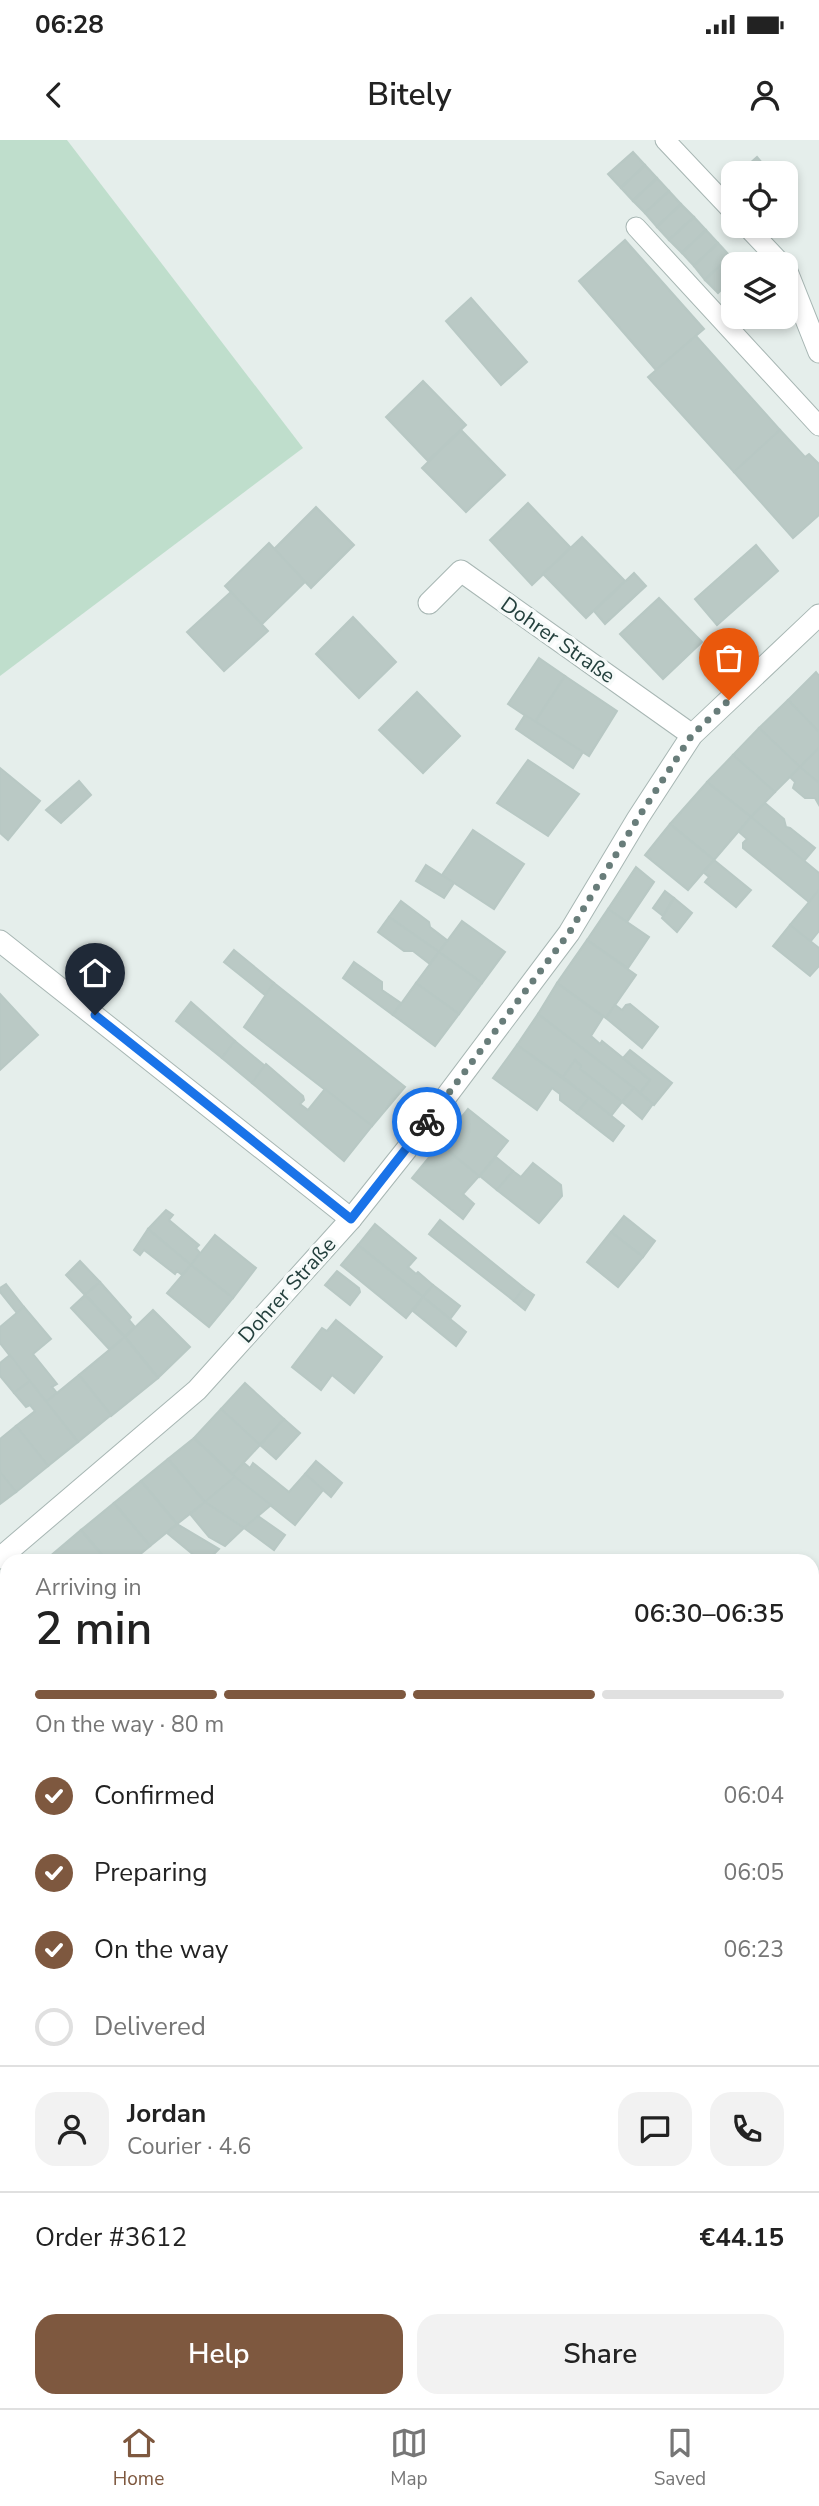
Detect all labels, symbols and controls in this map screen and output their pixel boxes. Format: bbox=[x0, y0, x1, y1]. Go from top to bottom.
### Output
text: 06:28 bbox=[35, 7, 104, 42]
text: Bitely bbox=[367, 73, 452, 116]
icon: back bbox=[35, 76, 73, 114]
icon: person bbox=[746, 76, 784, 114]
map controls bbox=[721, 161, 798, 329]
button: locate bbox=[721, 161, 798, 238]
button: layers bbox=[721, 252, 798, 329]
street label: Dohrer Straße bbox=[495, 590, 621, 690]
pin bbox=[699, 628, 759, 700]
icon: bag bbox=[710, 639, 748, 677]
pin bbox=[65, 943, 125, 1015]
icon: home bbox=[76, 954, 114, 992]
courier bbox=[392, 1087, 462, 1157]
icon: bike bbox=[408, 1103, 446, 1141]
street label: Dohrer Straße bbox=[232, 1231, 342, 1349]
text: Arriving in bbox=[35, 1572, 142, 1603]
text: 06:30–06:35 bbox=[634, 1596, 784, 1631]
text: 2 min bbox=[35, 1597, 152, 1660]
text: On the way · 80 m bbox=[35, 1709, 224, 1740]
icon: check bbox=[35, 1777, 73, 1815]
text: Confirmed bbox=[94, 1778, 215, 1813]
text: 06:04 bbox=[724, 1780, 784, 1811]
icon: check bbox=[35, 1854, 73, 1892]
text: Preparing bbox=[94, 1855, 207, 1890]
text: 06:05 bbox=[724, 1857, 784, 1888]
icon: check bbox=[35, 1931, 73, 1969]
text: On the way bbox=[94, 1932, 228, 1967]
text: 06:23 bbox=[724, 1934, 784, 1965]
text: Delivered bbox=[94, 2009, 206, 2044]
button: person bbox=[35, 2092, 109, 2166]
button: chat bbox=[618, 2092, 692, 2166]
button: phone bbox=[710, 2092, 784, 2166]
text: Jordan bbox=[127, 2096, 206, 2131]
text: Courier · 4.6 bbox=[127, 2131, 251, 2162]
text: Order #3612 bbox=[35, 2220, 187, 2255]
text: €44.15 bbox=[700, 2220, 784, 2255]
button: Help bbox=[35, 2314, 403, 2394]
button: Share bbox=[417, 2314, 784, 2394]
tab: Home bbox=[113, 2424, 164, 2492]
tab: Map bbox=[390, 2424, 428, 2492]
tab: Saved bbox=[654, 2424, 706, 2492]

